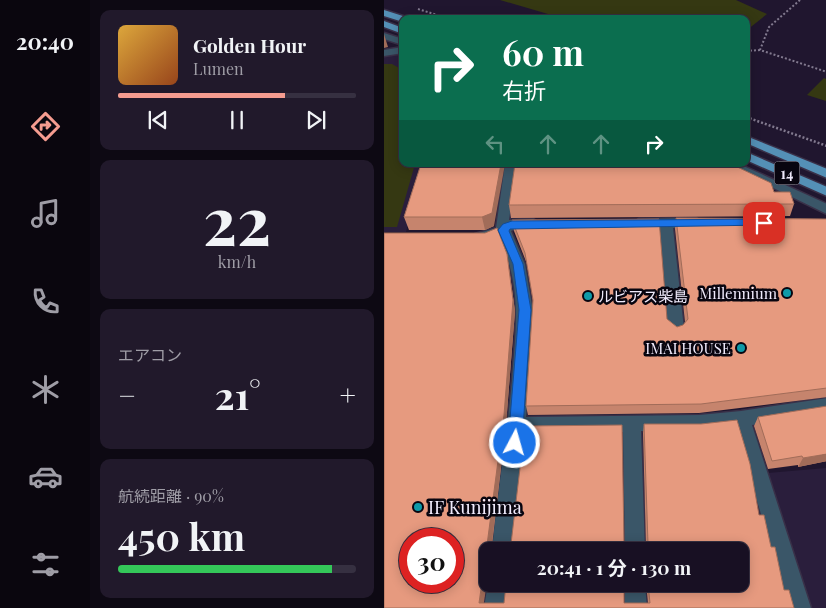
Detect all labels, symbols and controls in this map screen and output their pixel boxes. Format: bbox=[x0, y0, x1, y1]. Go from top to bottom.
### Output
text: 20:40 bbox=[16, 26, 74, 56]
text: 60 m bbox=[502, 28, 584, 75]
text: Golden Hour bbox=[193, 32, 306, 58]
icon: right bbox=[419, 35, 484, 100]
text: Lumen bbox=[193, 58, 244, 79]
text: 右折 bbox=[502, 75, 546, 105]
icon: previous bbox=[144, 106, 172, 134]
icon: pause bbox=[223, 106, 251, 134]
icon: next bbox=[302, 106, 330, 134]
icon: directions bbox=[28, 109, 63, 144]
icon: left bbox=[481, 130, 509, 158]
icon: ahead bbox=[534, 130, 562, 158]
icon: ahead bbox=[587, 130, 615, 158]
icon: right bbox=[640, 130, 668, 158]
road number: 14 bbox=[774, 162, 800, 184]
text: 22 bbox=[203, 175, 271, 261]
icon: music bbox=[28, 196, 63, 231]
pin bbox=[743, 202, 785, 244]
icon: arrive bbox=[750, 209, 778, 237]
text: km/h bbox=[218, 251, 256, 272]
place label: Millennium bbox=[699, 283, 778, 303]
icon: phone bbox=[28, 284, 63, 319]
place label: ルビアス柴島 bbox=[598, 286, 688, 306]
marker: Millennium bbox=[781, 287, 793, 299]
marker: ルビアス柴島 bbox=[582, 290, 594, 302]
place label: IMAI HOUSE bbox=[645, 338, 731, 358]
marker: IMAI HOUSE bbox=[735, 342, 747, 354]
text: エアコン bbox=[118, 344, 182, 365]
text: 21° bbox=[215, 369, 261, 420]
icon: climate bbox=[28, 372, 63, 407]
text: − bbox=[118, 376, 136, 413]
text: + bbox=[340, 376, 356, 413]
position arrow bbox=[488, 416, 540, 468]
icon: car bbox=[28, 459, 63, 494]
text: 航続距離 · 90% bbox=[118, 485, 224, 506]
place label: IF Kunijima bbox=[428, 495, 522, 519]
marker: IF Kunijima bbox=[412, 501, 424, 513]
text: 450 km bbox=[118, 510, 245, 561]
speed limit sign: 30 bbox=[399, 528, 464, 593]
icon: filters bbox=[28, 547, 63, 582]
text: 20:41 · 1 分 · 130 m bbox=[537, 554, 691, 580]

